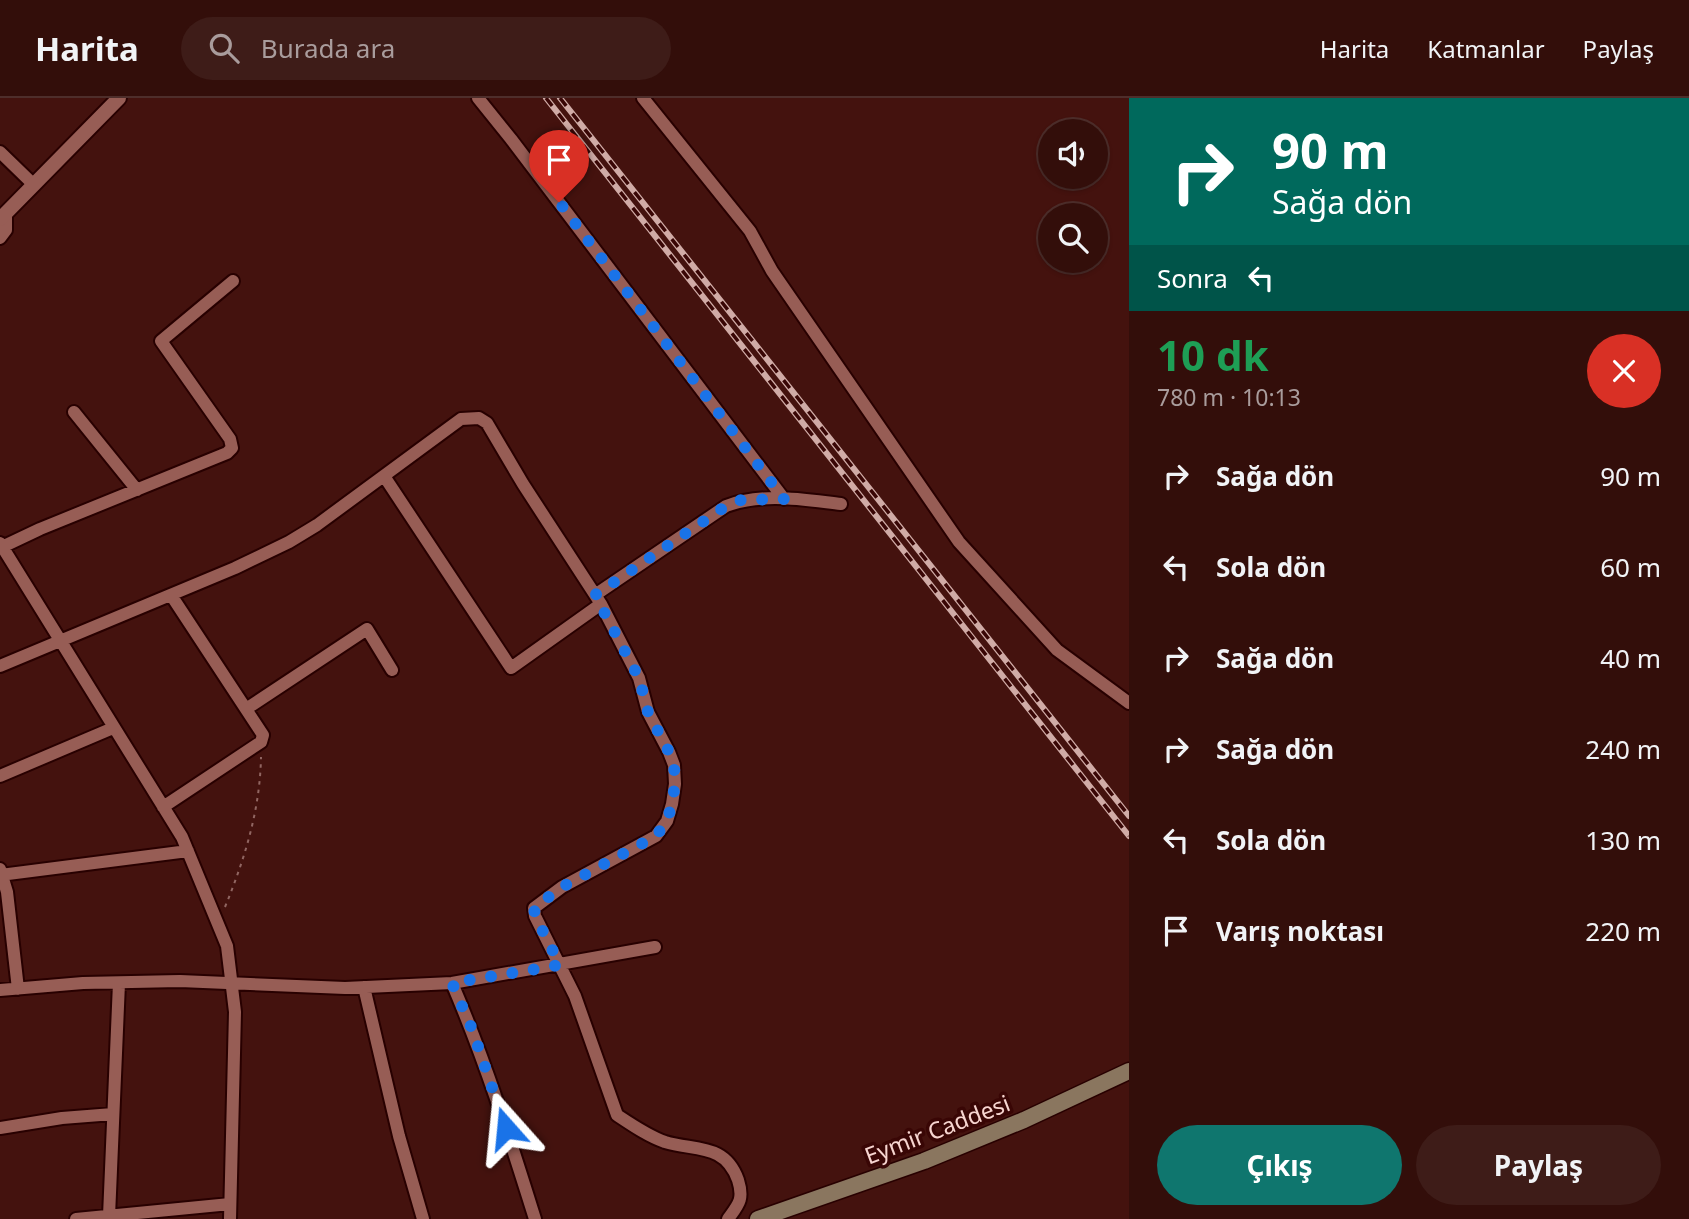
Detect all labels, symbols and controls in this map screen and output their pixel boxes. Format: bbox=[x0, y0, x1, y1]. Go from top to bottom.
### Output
search box bbox=[181, 17, 671, 80]
text: Harita bbox=[35, 26, 139, 71]
icon: search bbox=[205, 29, 243, 67]
text: Burada ara bbox=[261, 30, 395, 66]
text: Harita bbox=[1320, 32, 1389, 65]
text: Katmanlar bbox=[1427, 32, 1545, 65]
text: Paylaş bbox=[1583, 32, 1654, 65]
text: 90 m bbox=[1272, 117, 1389, 183]
map controls bbox=[1038, 119, 1108, 273]
button: sound bbox=[1038, 119, 1108, 189]
icon: right bbox=[1157, 126, 1248, 217]
pin bbox=[529, 130, 589, 202]
icon: arrive bbox=[540, 141, 578, 179]
text: Sağa dön bbox=[1272, 180, 1412, 223]
button: search bbox=[1038, 203, 1108, 273]
icon: left bbox=[1242, 259, 1280, 297]
text: Sonra bbox=[1157, 260, 1228, 296]
text: 10 dk bbox=[1157, 326, 1269, 383]
button: close bbox=[1587, 334, 1661, 408]
text: 780 m · 10:13 bbox=[1157, 381, 1301, 413]
icon: right bbox=[1157, 457, 1195, 495]
text: Sağa dön bbox=[1216, 458, 1334, 494]
text: 90 m bbox=[1600, 458, 1661, 494]
icon: left bbox=[1157, 548, 1195, 586]
text: Sola dön bbox=[1216, 549, 1326, 585]
text: 60 m bbox=[1600, 549, 1661, 585]
icon: right bbox=[1157, 639, 1195, 677]
text: Sağa dön bbox=[1216, 640, 1334, 676]
text: 40 m bbox=[1600, 640, 1661, 676]
icon: right bbox=[1157, 730, 1195, 768]
text: Sağa dön bbox=[1216, 731, 1334, 767]
text: 240 m bbox=[1585, 731, 1661, 767]
icon: left bbox=[1157, 821, 1195, 859]
text: Sola dön bbox=[1216, 822, 1326, 858]
text: 130 m bbox=[1585, 822, 1661, 858]
icon: arrive bbox=[1157, 912, 1195, 950]
text: Varış noktası bbox=[1216, 913, 1384, 949]
text: 220 m bbox=[1585, 913, 1661, 949]
street label: Eymir Caddesi bbox=[860, 1087, 1014, 1171]
position arrow bbox=[469, 1091, 543, 1165]
button: Çıkış bbox=[1157, 1125, 1402, 1205]
button: Paylaş bbox=[1416, 1125, 1661, 1205]

